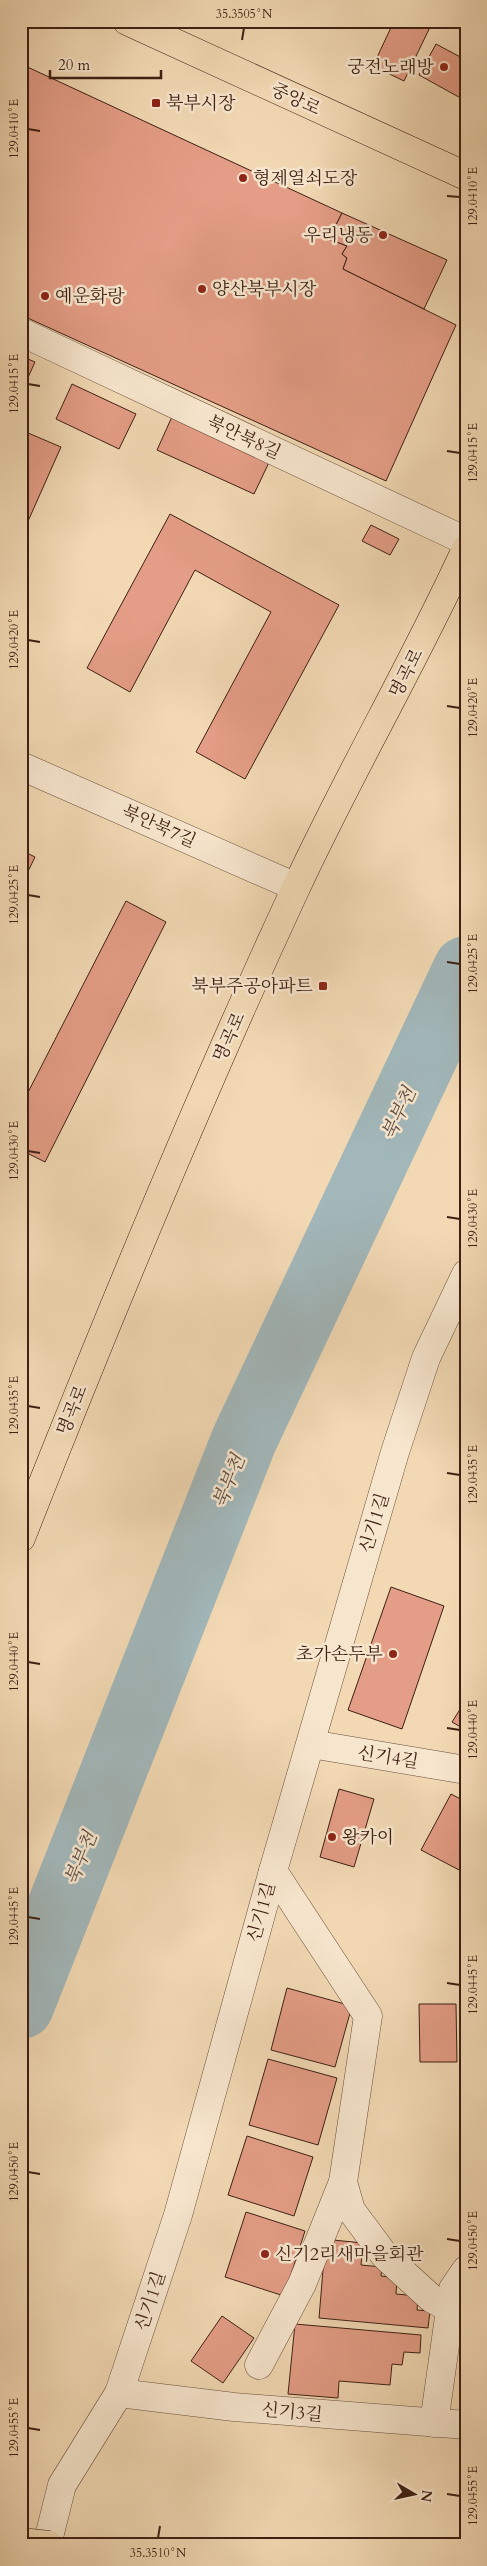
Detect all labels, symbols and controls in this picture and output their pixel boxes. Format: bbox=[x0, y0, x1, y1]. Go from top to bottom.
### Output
text: 35.3505°N bbox=[216, 6, 273, 22]
scale bar bbox=[50, 48, 161, 80]
text: 20 m bbox=[58, 55, 90, 75]
place label: 궁전노래방 bbox=[347, 55, 435, 80]
marker: 궁전노래방 bbox=[438, 61, 450, 73]
street label: 중앙로 bbox=[267, 77, 325, 122]
place label: 북부시장 bbox=[166, 91, 236, 116]
marker: 북부시장 bbox=[150, 97, 162, 109]
text: 129.0410°E bbox=[6, 99, 22, 159]
place label: 형제열쇠도장 bbox=[253, 166, 358, 191]
text: 129.0410°E bbox=[465, 167, 481, 227]
marker: 형제열쇠도장 bbox=[237, 172, 249, 184]
place label: 우리냉동 bbox=[303, 223, 373, 248]
marker: 우리냉동 bbox=[377, 229, 389, 241]
place label: 양산북부시장 bbox=[212, 277, 317, 302]
marker: 양산북부시장 bbox=[196, 283, 208, 295]
place label: 예운화랑 bbox=[55, 284, 125, 309]
marker: 예운화랑 bbox=[39, 290, 51, 302]
text: 129.0415°E bbox=[6, 354, 22, 414]
street label: 북안북8길 bbox=[203, 409, 285, 465]
text: 129.0415°E bbox=[465, 423, 481, 483]
text: 129.0420°E bbox=[6, 610, 22, 670]
street label: 명곡로 bbox=[383, 644, 429, 702]
text: 129.0420°E bbox=[465, 678, 481, 738]
street label: 북안북7길 bbox=[118, 799, 200, 854]
text: 129.0425°E bbox=[6, 865, 22, 925]
text: 129.0425°E bbox=[465, 934, 481, 994]
place label: 북부주공아파트 bbox=[191, 974, 314, 999]
marker: 북부주공아파트 bbox=[317, 980, 329, 992]
street label: 명곡로 bbox=[207, 1008, 251, 1066]
water label: 북부천 bbox=[375, 1081, 423, 1144]
text: 129.0430°E bbox=[6, 1121, 22, 1181]
text: 129.0430°E bbox=[465, 1189, 481, 1249]
text: 129.0435°E bbox=[6, 1376, 22, 1436]
street label: 명곡로 bbox=[51, 1381, 94, 1439]
text: 129.0435°E bbox=[465, 1445, 481, 1505]
water label: 북부천 bbox=[207, 1449, 252, 1512]
street label: 신기1길 bbox=[354, 1490, 395, 1556]
text: 129.0440°E bbox=[6, 1632, 22, 1692]
place label: 초가손두부 bbox=[296, 1642, 383, 1667]
marker: 초가손두부 bbox=[387, 1648, 399, 1660]
text: 129.0440°E bbox=[465, 1700, 481, 1760]
street label: 신기4길 bbox=[356, 1740, 420, 1775]
place label: 왕카이 bbox=[342, 1825, 394, 1850]
water label: 북부천 bbox=[59, 1826, 104, 1889]
marker: 왕카이 bbox=[326, 1831, 338, 1843]
street label: 신기1길 bbox=[241, 1879, 282, 1945]
text: 129.0445°E bbox=[6, 1887, 22, 1947]
text: 129.0445°E bbox=[465, 1955, 481, 2015]
text: 129.0450°E bbox=[6, 2142, 22, 2202]
text: 129.0450°E bbox=[465, 2211, 481, 2271]
place label: 신기2리새마을회관 bbox=[275, 2242, 424, 2267]
marker: 신기2리새마을회관 bbox=[259, 2248, 271, 2260]
street label: 신기1길 bbox=[129, 2268, 172, 2334]
street label: 신기3길 bbox=[260, 2397, 324, 2428]
text: 129.0455°E bbox=[6, 2398, 22, 2458]
text: 129.0455°E bbox=[465, 2466, 481, 2526]
north arrow bbox=[390, 2468, 440, 2518]
text: N bbox=[416, 2488, 437, 2503]
text: 35.3510°N bbox=[130, 2545, 187, 2561]

